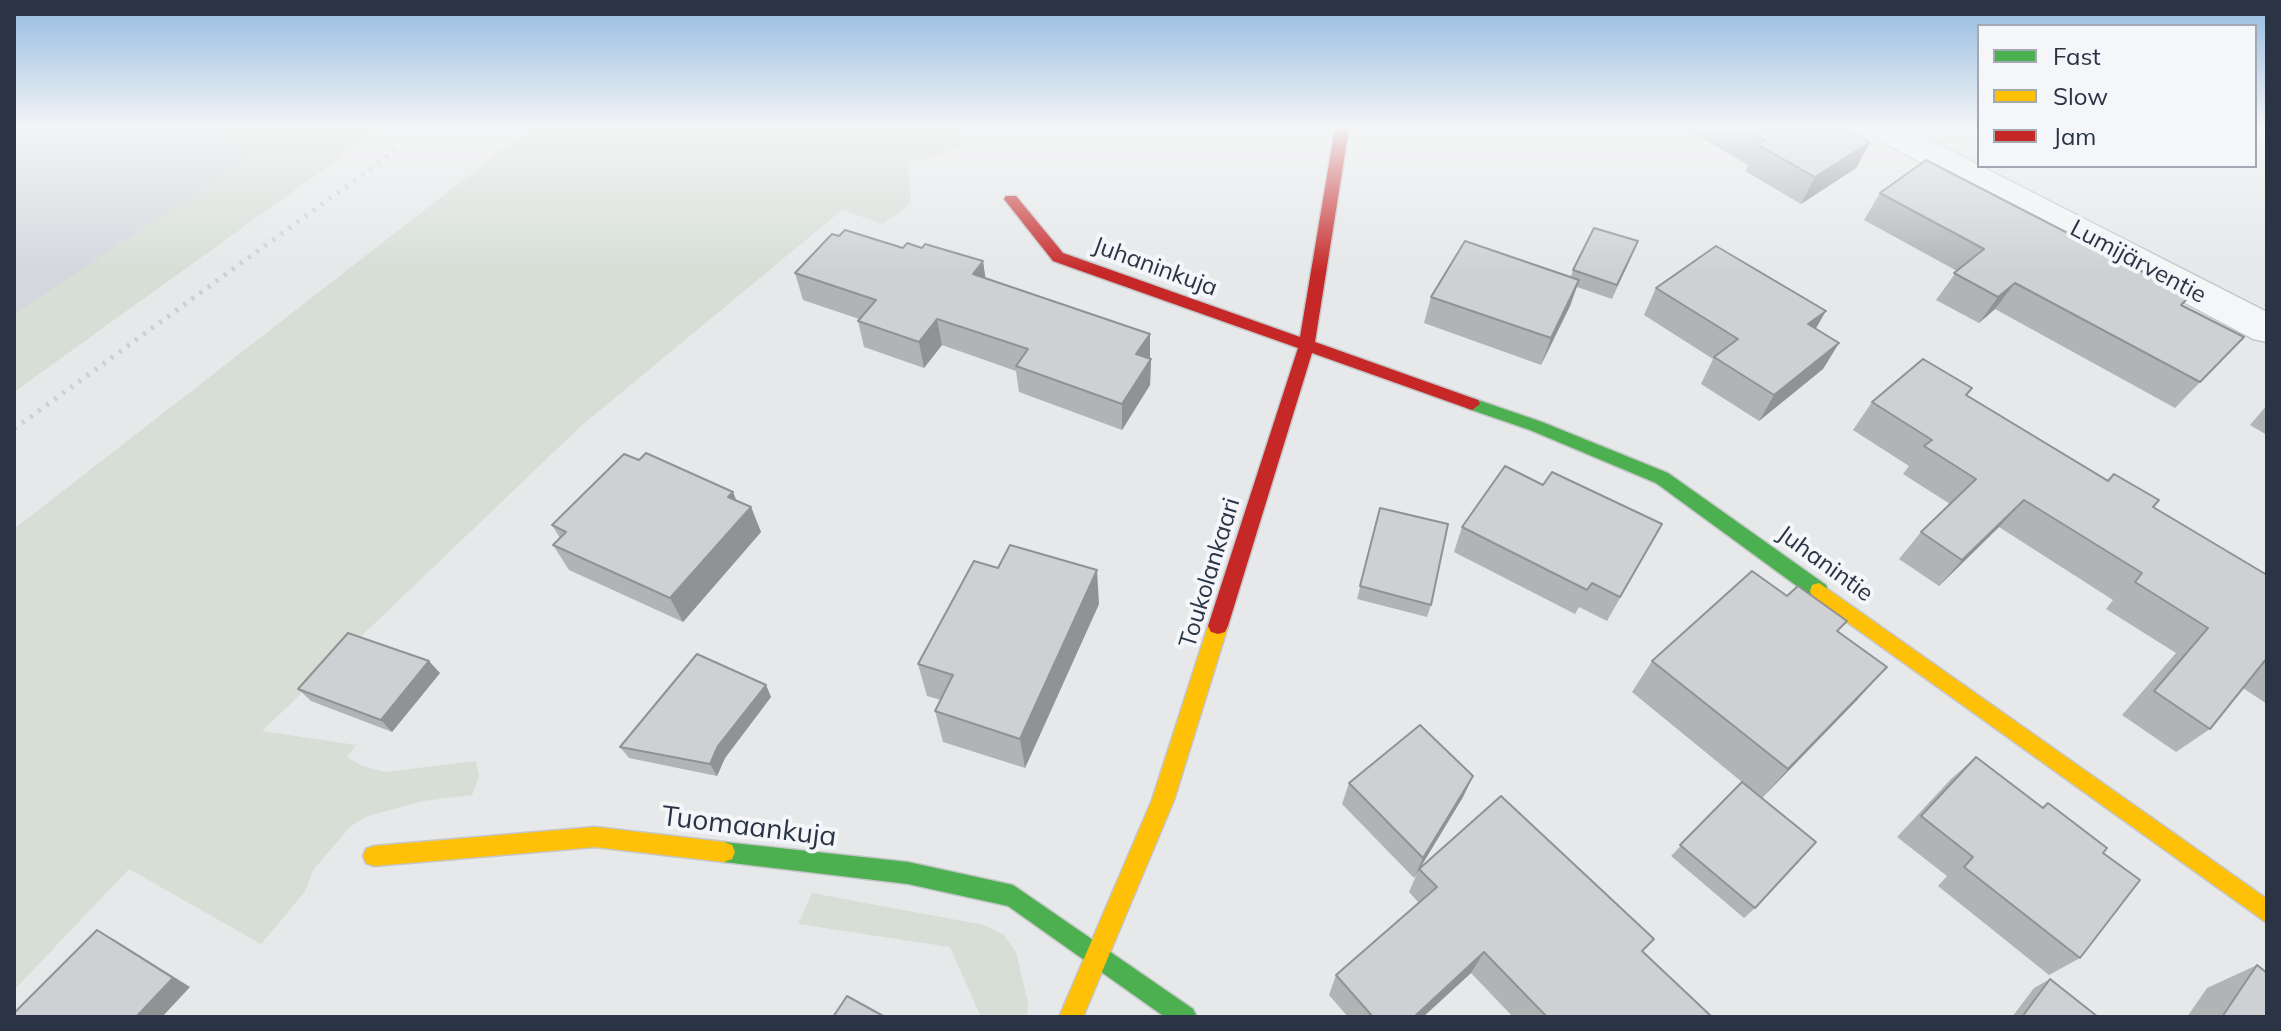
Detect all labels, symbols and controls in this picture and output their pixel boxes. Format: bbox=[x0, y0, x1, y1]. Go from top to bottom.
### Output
legend bbox=[1977, 24, 2257, 168]
text: Fast bbox=[2053, 41, 2101, 71]
text: Slow bbox=[2053, 81, 2108, 111]
text: Jam bbox=[2053, 121, 2096, 151]
street label: Lumijärventie bbox=[2065, 214, 2211, 310]
street label: Juhaninkuja bbox=[1089, 231, 1221, 303]
street label: Toukolankaari bbox=[1173, 494, 1247, 652]
street label: Juhanintie bbox=[1772, 520, 1878, 608]
street label: Tuomaankuja bbox=[660, 800, 838, 854]

